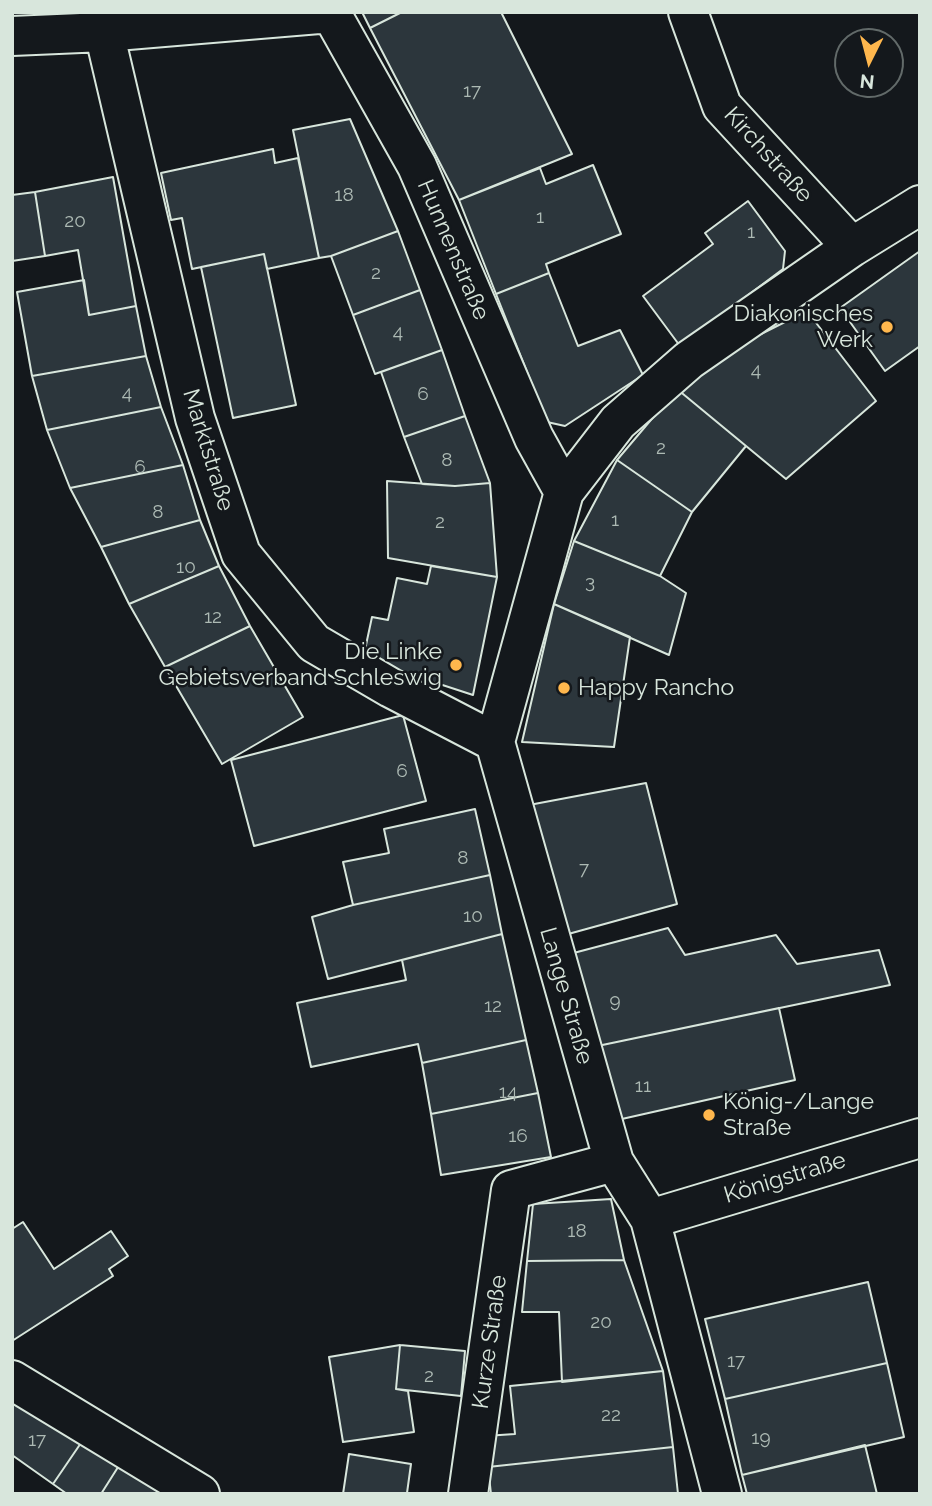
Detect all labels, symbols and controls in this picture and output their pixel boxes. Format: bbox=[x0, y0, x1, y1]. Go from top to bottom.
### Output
north arrow bbox=[834, 28, 904, 98]
text: N bbox=[859, 70, 875, 94]
house number: 17 bbox=[463, 80, 481, 102]
street label: Kirchstraße bbox=[718, 102, 818, 208]
street label: Hunnenstraße bbox=[411, 176, 495, 324]
house number: 18 bbox=[334, 184, 354, 206]
house number: 1 bbox=[536, 206, 544, 228]
house number: 20 bbox=[64, 210, 86, 232]
house number: 1 bbox=[747, 221, 755, 243]
house number: 2 bbox=[371, 262, 381, 284]
place label: Diakonisches Werk bbox=[734, 300, 873, 354]
marker: Diakonisches Werk bbox=[879, 319, 895, 335]
house number: 4 bbox=[393, 321, 403, 343]
house number: 4 bbox=[751, 359, 761, 381]
house number: 4 bbox=[122, 382, 132, 404]
house number: 6 bbox=[417, 383, 429, 405]
street label: Marktstraße bbox=[176, 386, 240, 514]
house number: 2 bbox=[656, 437, 666, 459]
house number: 8 bbox=[441, 449, 453, 471]
house number: 6 bbox=[134, 456, 146, 478]
house number: 8 bbox=[152, 501, 164, 523]
house number: 1 bbox=[611, 509, 619, 531]
house number: 2 bbox=[435, 511, 445, 533]
house number: 10 bbox=[176, 556, 196, 578]
house number: 3 bbox=[585, 571, 595, 593]
house number: 12 bbox=[204, 606, 222, 628]
place label: Die Linke Gebietsverband Schleswig bbox=[159, 638, 442, 692]
marker: Die Linke Gebietsverband Schleswig bbox=[448, 657, 464, 673]
place label: Happy Rancho bbox=[578, 674, 734, 702]
marker: Happy Rancho bbox=[556, 680, 572, 696]
house number: 6 bbox=[396, 760, 408, 782]
house number: 8 bbox=[457, 847, 469, 869]
house number: 7 bbox=[579, 858, 589, 880]
house number: 10 bbox=[463, 905, 483, 927]
street label: Lange Straße bbox=[533, 924, 599, 1068]
house number: 9 bbox=[609, 990, 621, 1012]
house number: 12 bbox=[484, 995, 502, 1017]
house number: 11 bbox=[635, 1075, 651, 1097]
house number: 14 bbox=[499, 1081, 517, 1103]
place label: König-/Lange Straße bbox=[723, 1088, 874, 1142]
marker: König-/Lange Straße bbox=[701, 1107, 717, 1123]
house number: 16 bbox=[508, 1125, 528, 1147]
street label: Königstraße bbox=[721, 1146, 849, 1210]
house number: 18 bbox=[567, 1220, 587, 1242]
street label: Kurze Straße bbox=[467, 1273, 513, 1411]
house number: 20 bbox=[590, 1311, 612, 1333]
house number: 17 bbox=[727, 1350, 745, 1372]
house number: 2 bbox=[424, 1365, 434, 1387]
house number: 22 bbox=[601, 1404, 621, 1426]
house number: 19 bbox=[751, 1427, 771, 1449]
house number: 17 bbox=[28, 1429, 46, 1451]

